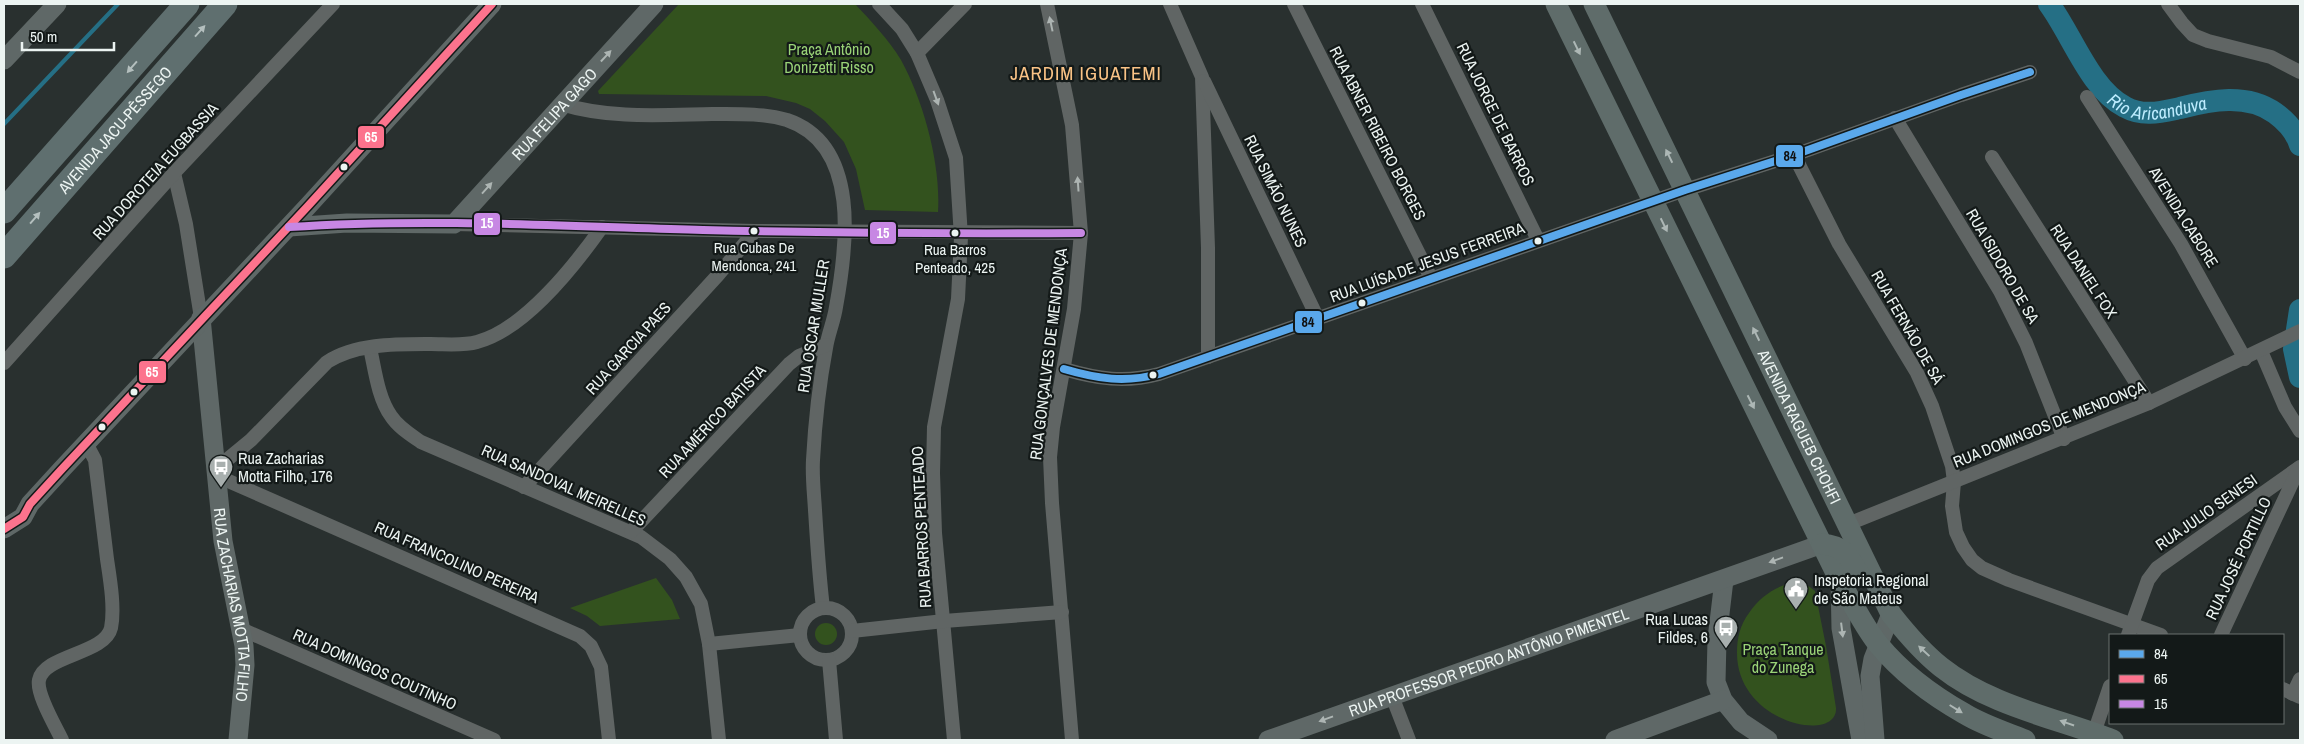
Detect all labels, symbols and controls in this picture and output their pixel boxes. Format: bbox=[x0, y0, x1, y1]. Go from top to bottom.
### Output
one-way arrow bbox=[1047, 16, 1055, 31]
scale bar bbox=[22, 20, 115, 52]
one-way arrow bbox=[195, 24, 206, 37]
text: 50 m bbox=[30, 26, 57, 47]
park label: Praça Antônio Donizetti Risso bbox=[784, 38, 874, 78]
street label: RUA JORGE DE BARROS bbox=[1452, 39, 1540, 189]
one-way arrow bbox=[1574, 41, 1582, 55]
street label: RUA ABNER RIBEIRO BORGES bbox=[1325, 42, 1432, 224]
one-way arrow bbox=[600, 50, 612, 62]
one-way arrow bbox=[126, 60, 137, 73]
district label: JARDIM IGUATEMI bbox=[1010, 60, 1162, 86]
street label: AVENIDA JACU-PÊSSEGO bbox=[52, 61, 177, 199]
street label: RUA FELIPA GAGO bbox=[507, 63, 602, 165]
water label: Rio Aricanduva bbox=[2103, 87, 2208, 125]
one-way arrow bbox=[933, 90, 940, 105]
street label: RUA DOROTEIA EUGBASSIA bbox=[87, 97, 223, 244]
line badge: 65 bbox=[357, 125, 385, 149]
text: 65 bbox=[365, 128, 378, 146]
street label: RUA SIMÃO NUNES bbox=[1239, 131, 1313, 251]
line badge: 84 bbox=[1775, 144, 1804, 168]
text: 84 bbox=[1784, 147, 1797, 165]
one-way arrow bbox=[1665, 149, 1673, 163]
unlabelled marker bbox=[339, 162, 349, 172]
street label: AVENIDA CABORE bbox=[2144, 162, 2224, 272]
one-way arrow bbox=[1074, 176, 1082, 192]
one-way arrow bbox=[481, 182, 493, 194]
street label: RUA ISIDORO DE SA bbox=[1961, 205, 2045, 328]
line badge: 15 bbox=[473, 212, 501, 236]
one-way arrow bbox=[29, 213, 41, 225]
text: 15 bbox=[481, 214, 494, 232]
street label: RUA LUÍSA DE JESUS FERREIRA bbox=[1327, 216, 1528, 308]
one-way arrow bbox=[1660, 218, 1668, 232]
street label: RUA DANIEL FOX bbox=[2045, 220, 2123, 323]
line badge: 15 bbox=[869, 221, 897, 245]
text: 15 bbox=[877, 224, 890, 242]
marker: Rua Cubas De Mendonca, 241 bbox=[749, 226, 759, 236]
marker: Rua Barros Penteado, 425 bbox=[950, 228, 960, 238]
unlabelled marker bbox=[1533, 236, 1543, 246]
place label: Rua Cubas De Mendonca, 241 bbox=[712, 237, 797, 276]
place label: Rua Barros Penteado, 425 bbox=[915, 239, 995, 278]
street label: RUA GONÇALVES DE MENDONÇA bbox=[1024, 247, 1072, 461]
street label: RUA OSCAR MULLER bbox=[792, 258, 834, 394]
street label: RUA FERNÃO DE SÁ bbox=[1866, 266, 1950, 388]
street label: RUA GARCIA PAES bbox=[580, 297, 676, 399]
unlabelled marker bbox=[1357, 298, 1367, 308]
line badge: 84 bbox=[1294, 310, 1323, 334]
text: 84 bbox=[1302, 313, 1315, 331]
one-way arrow bbox=[1751, 327, 1759, 341]
street label: AVENIDA RAGUEB CHOHFI bbox=[1752, 345, 1847, 507]
street label: RUA AMÉRICO BATISTA bbox=[654, 359, 771, 482]
line badge: 65 bbox=[138, 360, 167, 384]
text: 65 bbox=[146, 363, 159, 381]
unlabelled marker bbox=[1148, 370, 1158, 380]
street label: RUA DOMINGOS DE MENDONÇA bbox=[1950, 375, 2149, 473]
unlabelled marker bbox=[129, 387, 139, 397]
one-way arrow bbox=[1748, 395, 1756, 409]
unlabelled marker bbox=[97, 422, 107, 432]
street label: RUA SANDOVAL MEIRELLES bbox=[478, 439, 650, 531]
street label: RUA BARROS PENTEADO bbox=[906, 446, 936, 608]
place label: Rua Zacharias Motta Filho, 176 bbox=[238, 447, 333, 487]
bus stop icon: Rua Zacharias Motta Filho, 176 bbox=[208, 454, 234, 488]
street label: RUA JULIO SENESI bbox=[2151, 469, 2261, 555]
street label: RUA JOSÉ PORTILLO bbox=[2200, 493, 2276, 623]
street label: RUA ZACHARIAS MOTTA FILHO bbox=[209, 507, 256, 703]
street label: RUA FRANCOLINO PEREIRA bbox=[371, 516, 543, 608]
one-way arrow bbox=[1769, 557, 1784, 564]
place label: Inspetoria Regional de São Mateus bbox=[1814, 569, 1929, 609]
public building icon: Inspetoria Regional de São Mateus bbox=[1783, 576, 1809, 610]
street label: RUA PROFESSOR PEDRO ANTÔNIO PIMENTEL bbox=[1346, 602, 1632, 722]
place label: Rua Lucas Fildes, 6 bbox=[1645, 608, 1708, 648]
bus stop icon: Rua Lucas Fildes, 6 bbox=[1713, 615, 1739, 649]
one-way arrow bbox=[1838, 622, 1846, 638]
street label: RUA DOMINGOS COUTINHO bbox=[290, 623, 460, 715]
legend bbox=[2109, 634, 2284, 724]
park label: Praça Tanque do Zunega bbox=[1743, 638, 1824, 678]
text: 84 bbox=[2154, 643, 2168, 664]
one-way arrow bbox=[1918, 645, 1930, 657]
text: 65 bbox=[2154, 668, 2168, 689]
text: 15 bbox=[2154, 693, 2168, 714]
one-way arrow bbox=[1950, 704, 1963, 713]
one-way arrow bbox=[1318, 715, 1333, 723]
one-way arrow bbox=[2060, 719, 2075, 726]

